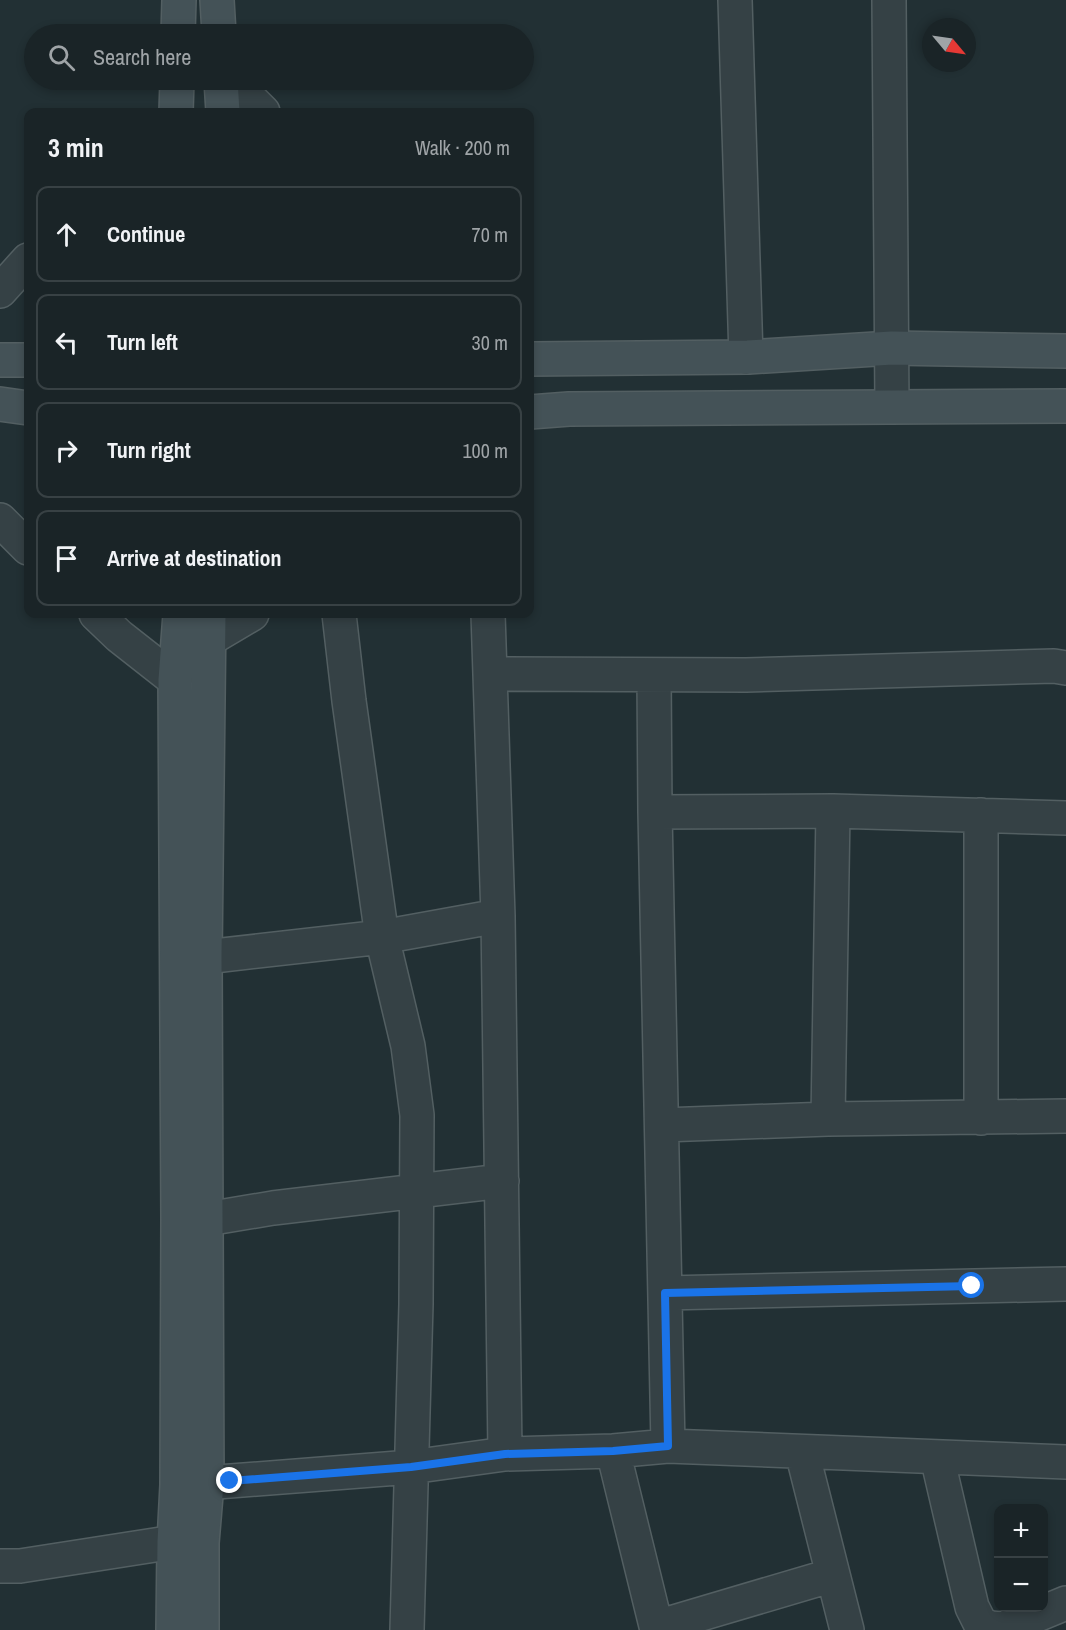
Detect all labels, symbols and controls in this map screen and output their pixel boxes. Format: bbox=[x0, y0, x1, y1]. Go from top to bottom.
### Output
north arrow bbox=[922, 18, 976, 72]
search box bbox=[24, 24, 534, 90]
icon: search bbox=[45, 41, 78, 74]
text: Search here bbox=[93, 42, 191, 72]
text: 3 min bbox=[48, 130, 104, 165]
text: Walk · 200 m bbox=[415, 134, 510, 161]
icon: ahead bbox=[50, 218, 83, 251]
text: Continue bbox=[107, 219, 185, 249]
text: 70 m bbox=[472, 221, 508, 248]
icon: left bbox=[50, 326, 83, 359]
text: Turn left bbox=[107, 327, 178, 357]
text: 30 m bbox=[472, 329, 508, 356]
icon: right bbox=[50, 434, 83, 467]
text: Turn right bbox=[107, 435, 191, 465]
text: 100 m bbox=[462, 437, 508, 464]
icon: arrive bbox=[50, 542, 83, 575]
text: Arrive at destination bbox=[107, 543, 281, 573]
route start bbox=[958, 1272, 984, 1298]
route end bbox=[216, 1467, 242, 1493]
map controls bbox=[994, 1504, 1048, 1612]
button: + bbox=[994, 1504, 1048, 1558]
button: − bbox=[994, 1558, 1048, 1612]

